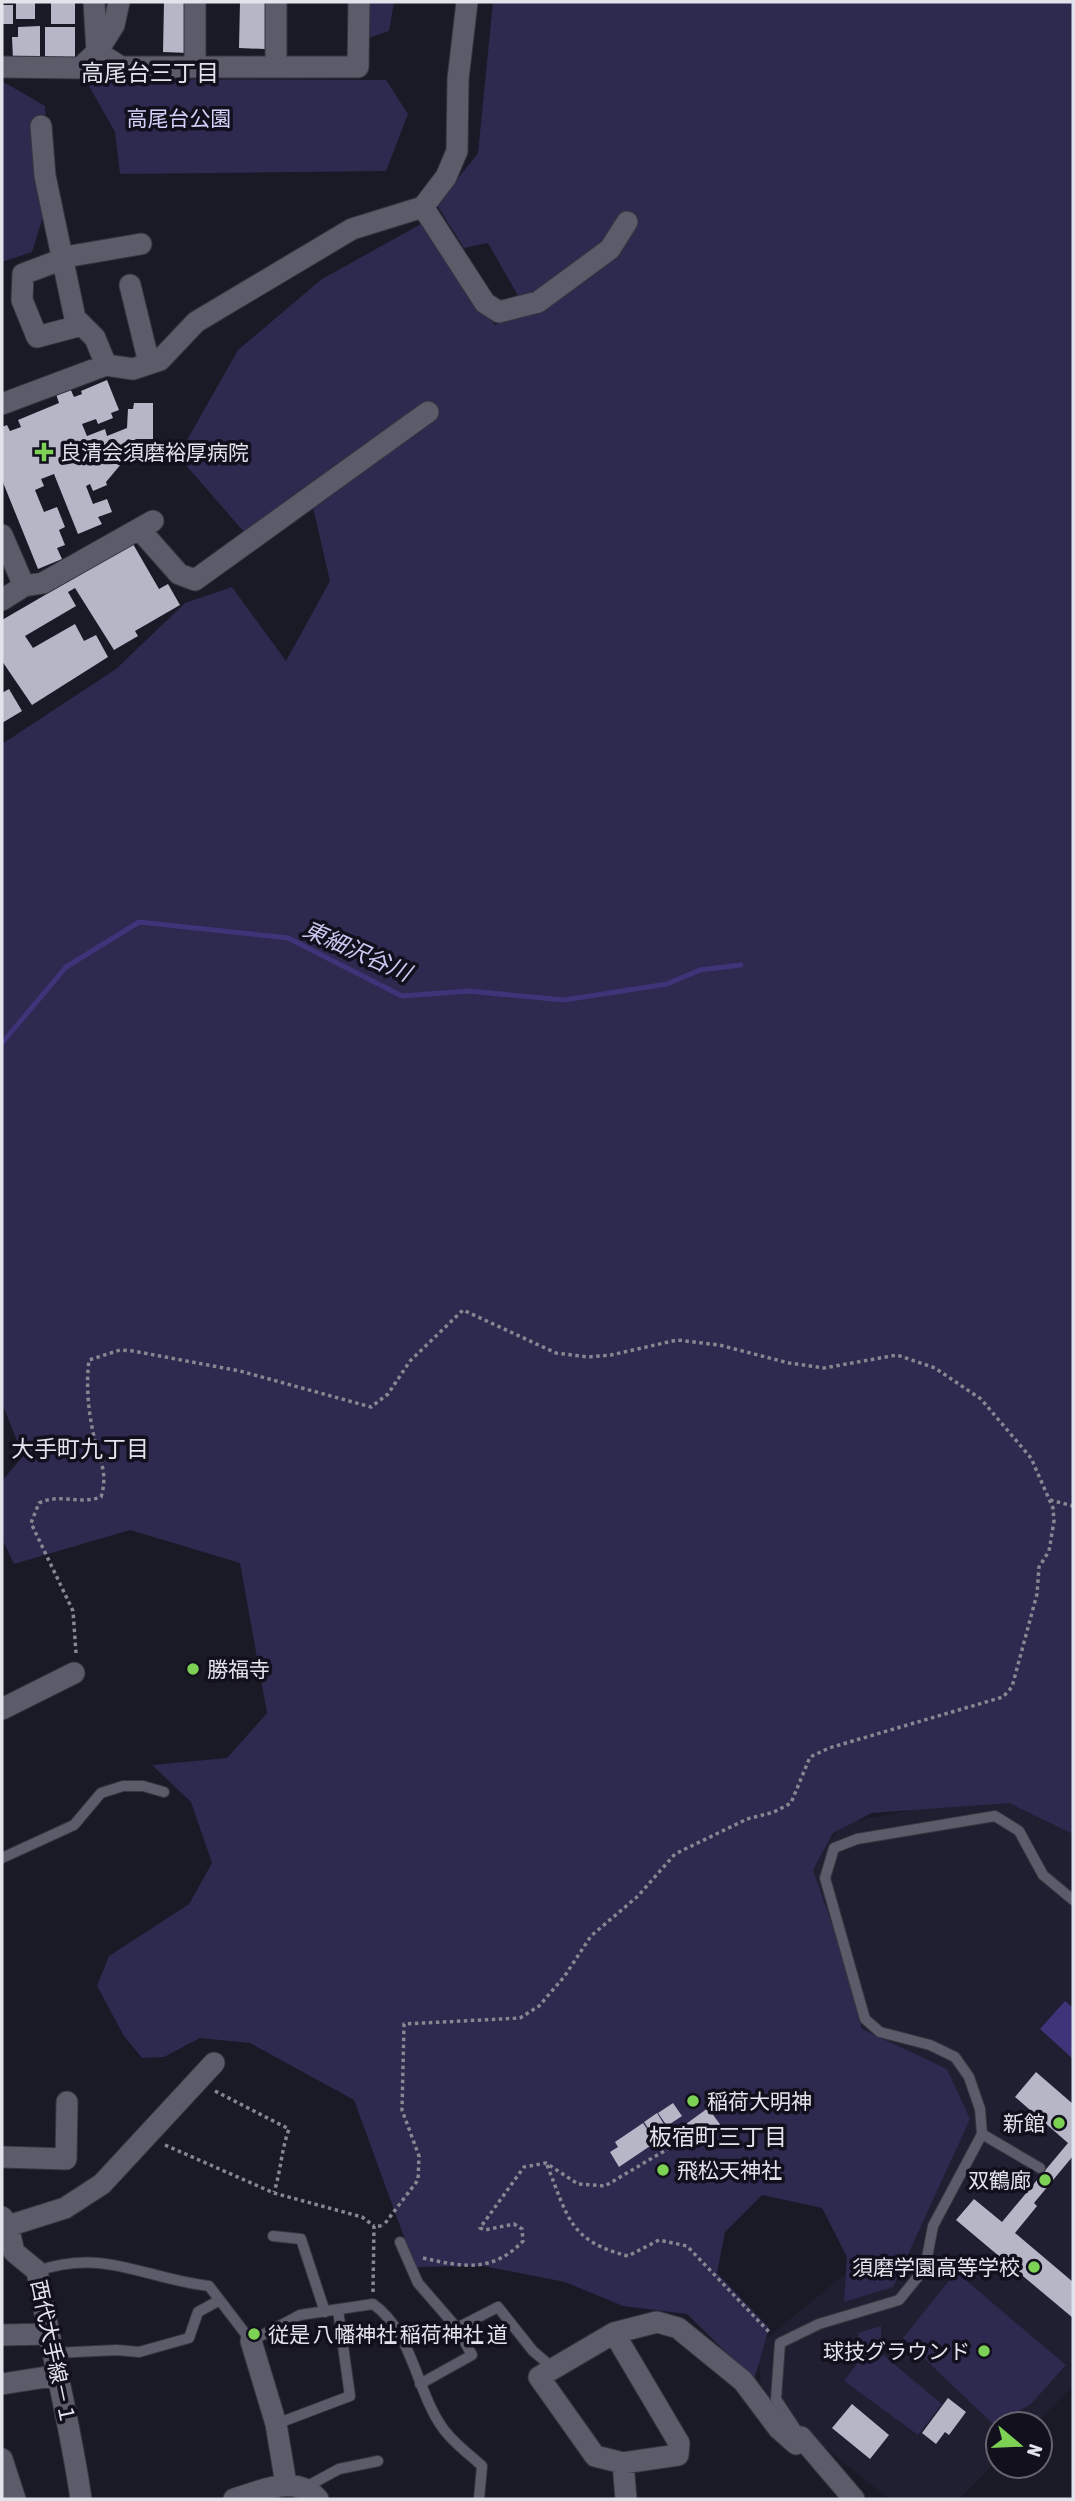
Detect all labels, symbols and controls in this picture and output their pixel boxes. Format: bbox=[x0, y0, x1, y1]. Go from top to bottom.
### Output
district label: 高尾台三丁目 bbox=[81, 60, 219, 86]
park label: 高尾台公園 bbox=[127, 106, 232, 130]
place label: 良清会須磨裕厚病院 bbox=[60, 440, 249, 464]
marker: 良清会須磨裕厚病院 bbox=[34, 442, 54, 462]
water label: 東細沢谷川 bbox=[299, 916, 418, 987]
district label: 大手町九丁目 bbox=[11, 1436, 149, 1462]
place label: 勝福寺 bbox=[207, 1657, 270, 1681]
marker: 勝福寺 bbox=[185, 1661, 201, 1677]
place label: 稲荷大明神 bbox=[707, 2089, 812, 2113]
marker: 稲荷大明神 bbox=[685, 2093, 701, 2109]
place label: 新館 bbox=[1003, 2111, 1045, 2135]
marker: 新館 bbox=[1051, 2115, 1067, 2131]
district label: 板宿町三丁目 bbox=[649, 2124, 787, 2150]
place label: 飛松天神社 bbox=[677, 2158, 782, 2182]
marker: 飛松天神社 bbox=[655, 2162, 671, 2178]
place label: 双鶴廊 bbox=[968, 2168, 1031, 2192]
marker: 双鶴廊 bbox=[1037, 2172, 1053, 2188]
place label: 須磨学園高等学校 bbox=[852, 2255, 1020, 2279]
marker: 須磨学園高等学校 bbox=[1026, 2259, 1042, 2275]
street label: 西代大手線－１ bbox=[27, 2278, 81, 2426]
place label: 従是 八幡神社 稲荷神社 道 bbox=[268, 2322, 508, 2346]
marker: 従是 八幡神社 稲荷神社 道 bbox=[246, 2326, 262, 2342]
place label: 球技グラウンド bbox=[823, 2339, 970, 2363]
marker: 球技グラウンド bbox=[976, 2343, 992, 2359]
north arrow bbox=[984, 2410, 1054, 2480]
text: N bbox=[1023, 2442, 1047, 2459]

